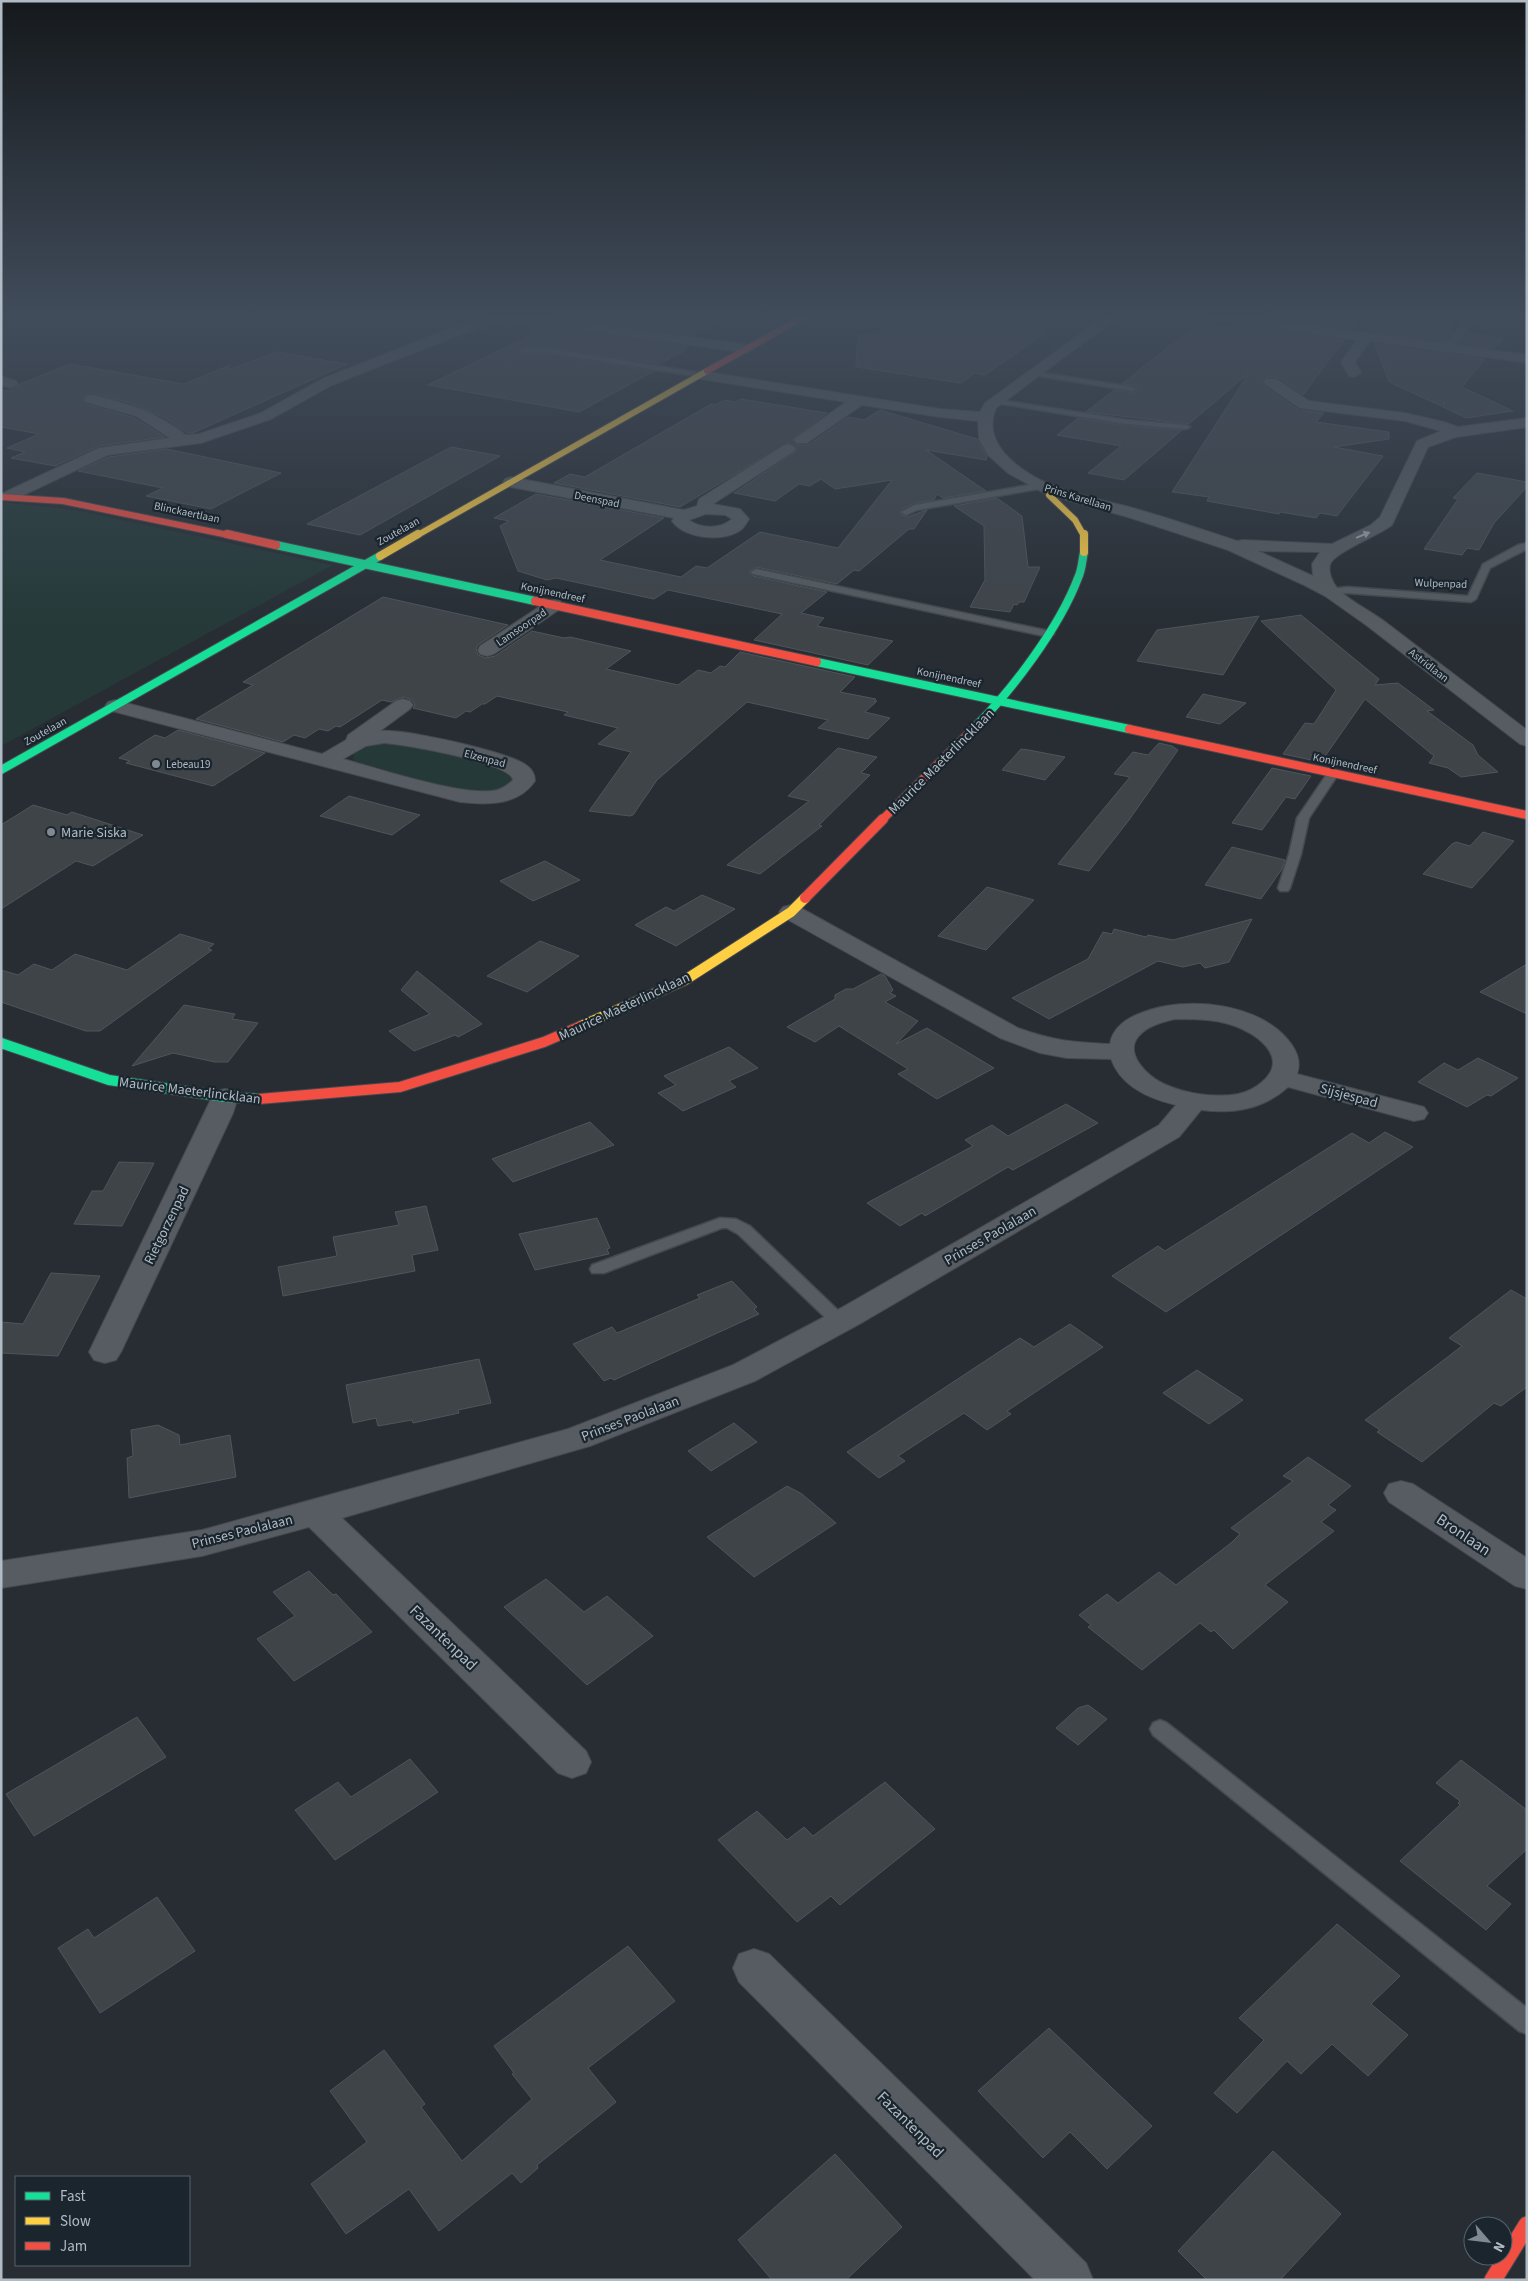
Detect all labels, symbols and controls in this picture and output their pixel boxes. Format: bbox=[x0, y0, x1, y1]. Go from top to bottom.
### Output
street label: Prins Karellaan bbox=[1042, 480, 1113, 515]
street label: Deenspad bbox=[573, 488, 621, 511]
street label: Blinckaertlaan bbox=[153, 498, 221, 527]
street label: Zoutelaan bbox=[374, 514, 422, 549]
one-way arrow bbox=[1356, 531, 1370, 539]
street label: Wulpenpad bbox=[1414, 575, 1468, 592]
street label: Konijnendreef bbox=[520, 578, 587, 607]
street label: Lamsoorpad bbox=[493, 605, 550, 650]
street label: Astridlaan bbox=[1406, 645, 1452, 686]
street label: Konijnendreef bbox=[916, 663, 983, 692]
street label: Maurice Maeterlincklaan bbox=[884, 704, 999, 819]
street label: Zoutelaan bbox=[21, 714, 69, 749]
street label: Elzenpad bbox=[463, 746, 507, 771]
street label: Konijnendreef bbox=[1312, 749, 1379, 778]
place label: Lebeau19 bbox=[166, 757, 211, 772]
marker: Lebeau19 bbox=[150, 758, 162, 770]
place label: Marie Siska bbox=[61, 823, 127, 843]
marker: Marie Siska bbox=[45, 826, 57, 838]
street label: Maurice Maeterlincklaan bbox=[556, 968, 693, 1046]
street label: Maurice Maeterlincklaan bbox=[118, 1072, 262, 1110]
street label: Sijsjespad bbox=[1318, 1079, 1380, 1113]
street label: Rietgorzenpad bbox=[139, 1183, 194, 1268]
street label: Prinses Paolalaan bbox=[941, 1201, 1040, 1270]
street label: Prinses Paolalaan bbox=[579, 1391, 682, 1447]
street label: Bronlaan bbox=[1432, 1509, 1495, 1561]
street label: Prinses Paolalaan bbox=[190, 1510, 295, 1554]
street label: Fazantenpad bbox=[405, 1600, 482, 1676]
street label: Fazantenpad bbox=[872, 2086, 949, 2163]
legend bbox=[15, 2176, 190, 2266]
text: Fast bbox=[60, 2186, 86, 2207]
text: Slow bbox=[60, 2211, 91, 2232]
north arrow bbox=[1463, 2216, 1513, 2266]
text: Jam bbox=[60, 2236, 87, 2257]
text: N bbox=[1488, 2238, 1510, 2255]

